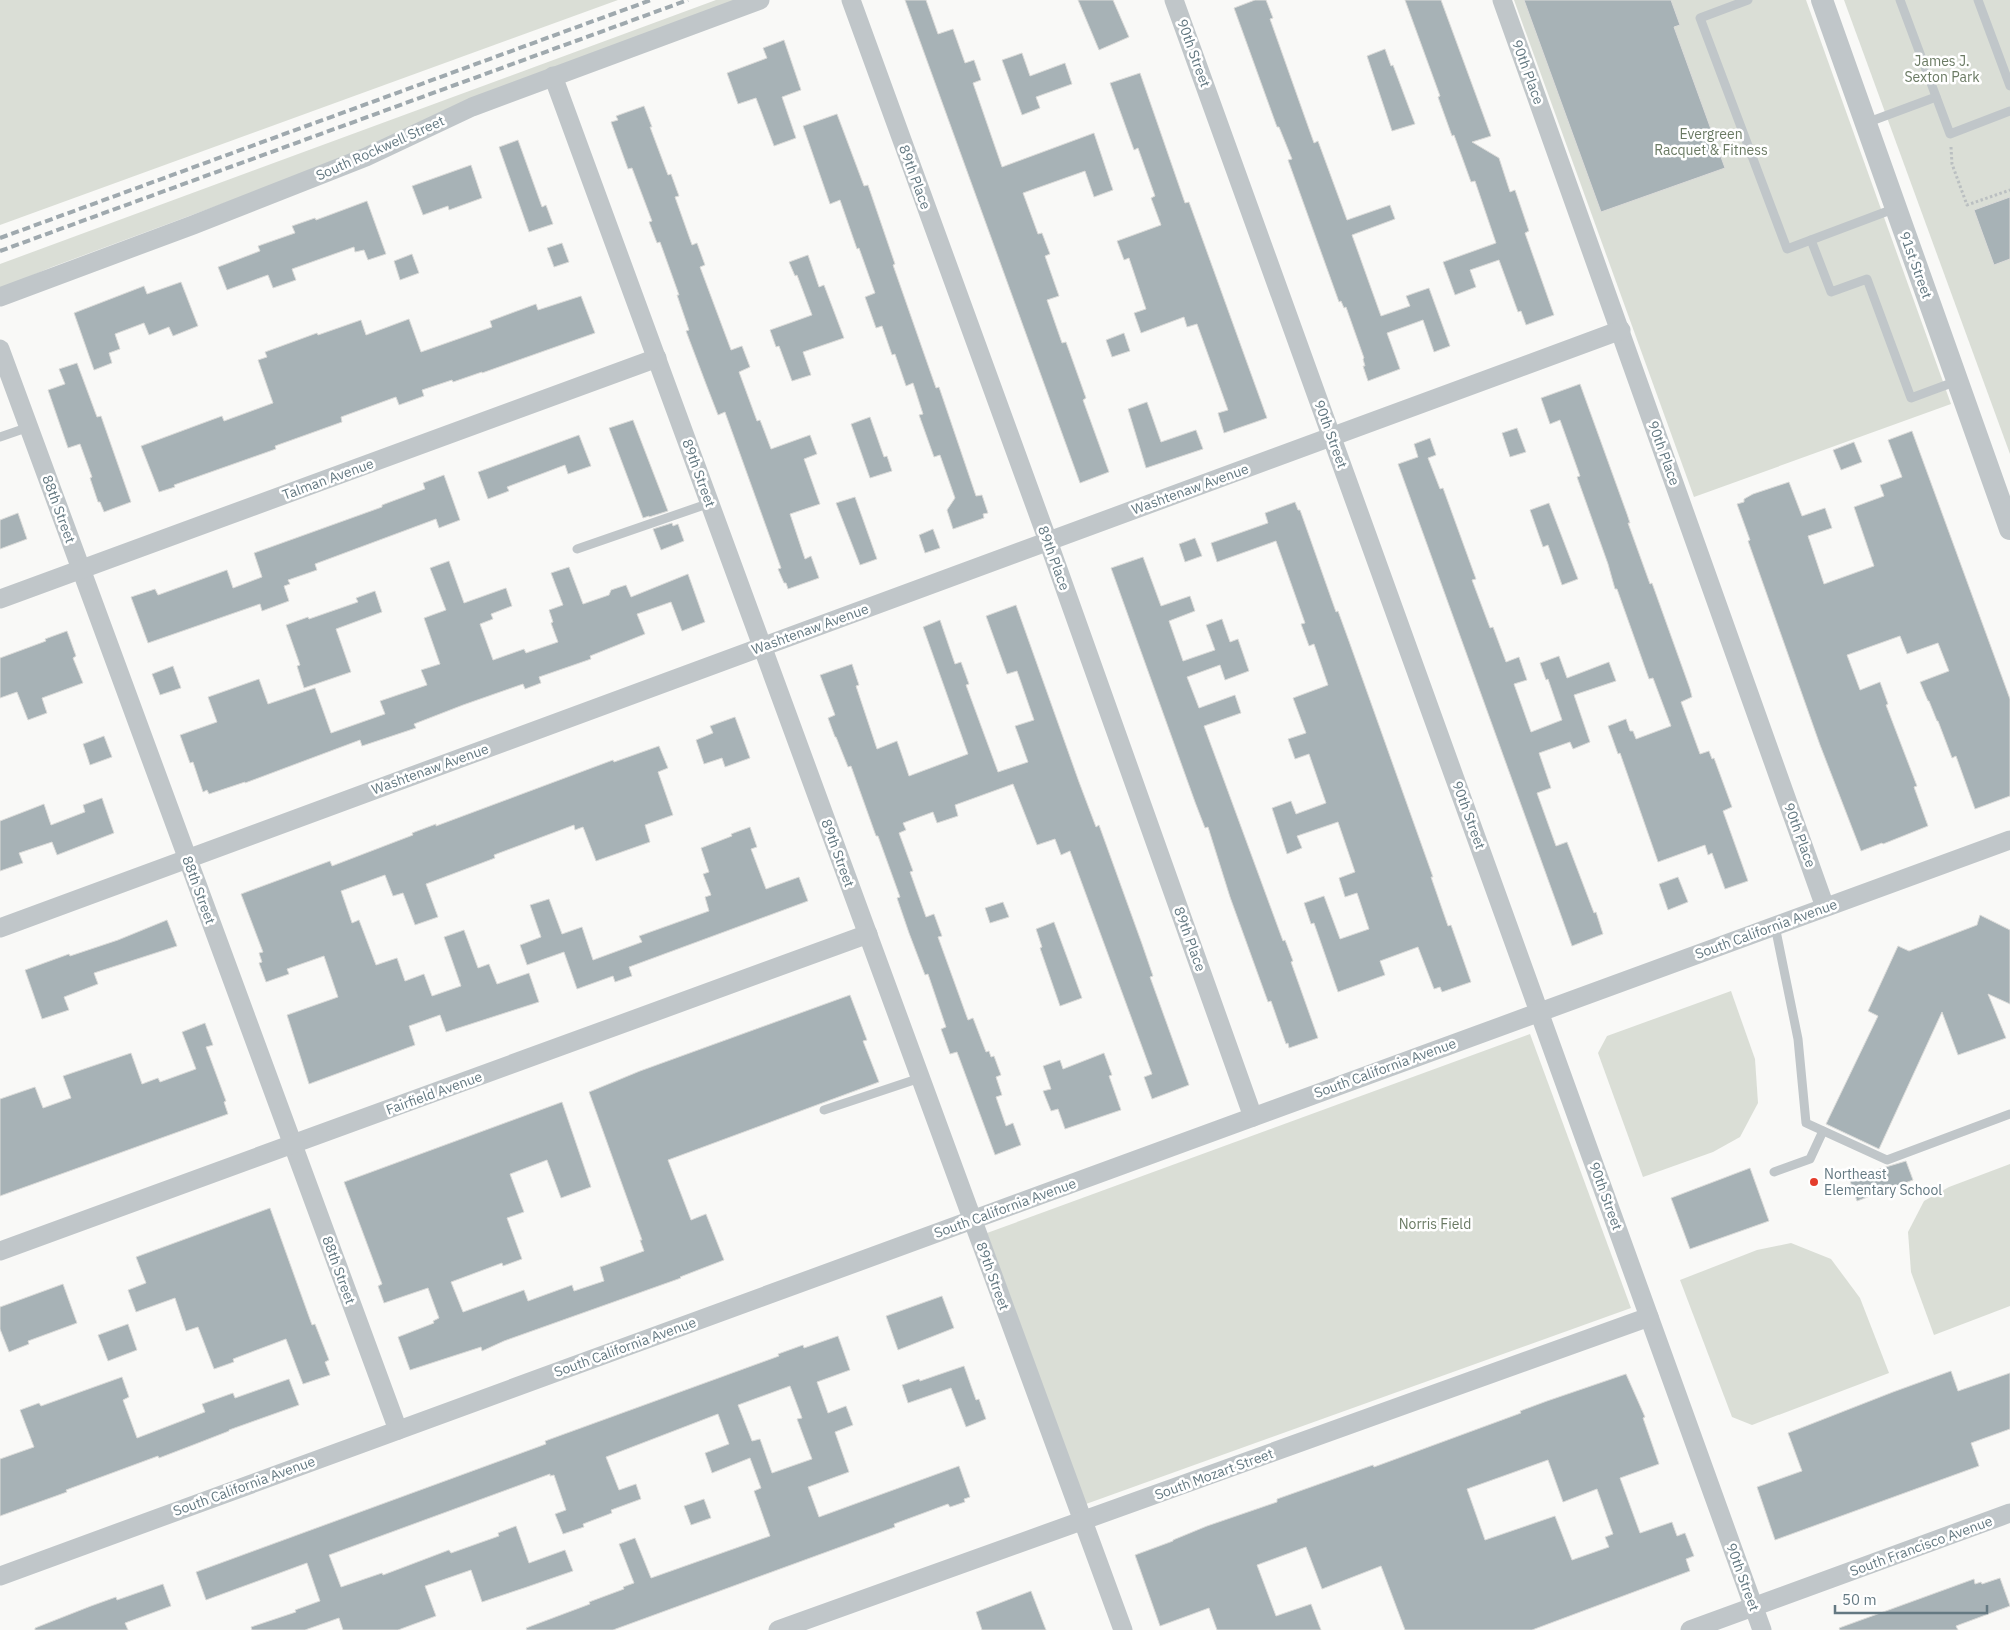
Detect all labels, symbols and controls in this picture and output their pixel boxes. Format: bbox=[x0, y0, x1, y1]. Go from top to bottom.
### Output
street label: 90th Street bbox=[1173, 16, 1215, 90]
street label: 90th Place bbox=[1508, 37, 1548, 107]
park label: James J. Sexton Park bbox=[1904, 52, 1980, 86]
street label: South Rockwell Street bbox=[313, 112, 447, 184]
park label: Evergreen Racquet & Fitness bbox=[1654, 125, 1768, 159]
street label: 89th Place bbox=[895, 142, 935, 212]
street label: 91st Street bbox=[1896, 229, 1936, 301]
street label: 90th Street bbox=[1310, 397, 1352, 471]
street label: 90th Place bbox=[1644, 418, 1684, 488]
street label: 89th Street bbox=[678, 436, 720, 510]
street label: Talman Avenue bbox=[280, 454, 376, 504]
street label: Washtenaw Avenue bbox=[1129, 459, 1251, 519]
street label: 88th Street bbox=[38, 472, 80, 546]
street label: 89th Place bbox=[1034, 523, 1074, 593]
street label: Washtenaw Avenue bbox=[749, 599, 871, 659]
street label: Washtenaw Avenue bbox=[369, 739, 491, 799]
street label: 90th Street bbox=[1448, 778, 1490, 852]
street label: 90th Place bbox=[1780, 800, 1820, 870]
street label: 89th Street bbox=[817, 816, 859, 890]
street label: 88th Street bbox=[178, 853, 220, 927]
street label: South California Avenue bbox=[1692, 895, 1840, 963]
street label: 89th Place bbox=[1170, 904, 1210, 974]
street label: South California Avenue bbox=[1311, 1034, 1459, 1102]
street label: Fairfield Avenue bbox=[383, 1067, 485, 1119]
street label: 90th Street bbox=[1585, 1159, 1627, 1233]
place label: Northeast Elementary School bbox=[1824, 1165, 1942, 1199]
street label: South California Avenue bbox=[931, 1174, 1079, 1242]
marker: Northeast Elementary School bbox=[1808, 1176, 1820, 1188]
park label: Norris Field bbox=[1399, 1215, 1471, 1233]
street label: 88th Street bbox=[318, 1233, 360, 1307]
street label: 89th Street bbox=[972, 1239, 1014, 1313]
street label: South California Avenue bbox=[551, 1313, 699, 1381]
street label: South Mozart Street bbox=[1152, 1444, 1276, 1504]
street label: South California Avenue bbox=[170, 1452, 318, 1520]
street label: South Francisco Avenue bbox=[1847, 1512, 1995, 1580]
street label: 90th Street bbox=[1722, 1540, 1764, 1614]
scale bar bbox=[1835, 1582, 1988, 1614]
text: 50 m bbox=[1842, 1590, 1877, 1609]

